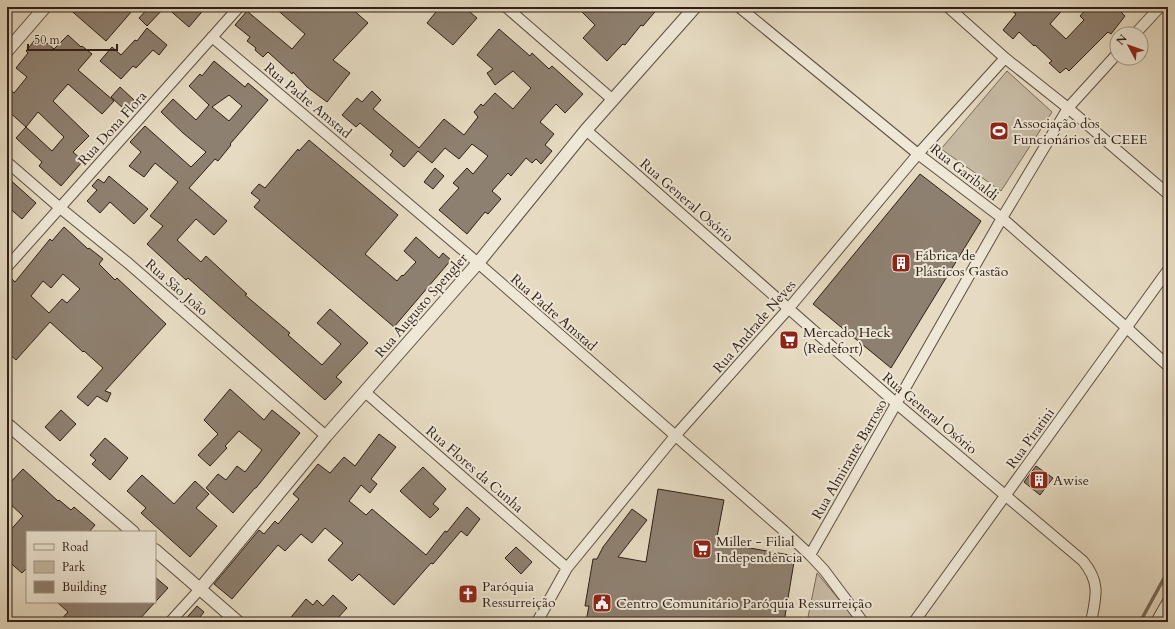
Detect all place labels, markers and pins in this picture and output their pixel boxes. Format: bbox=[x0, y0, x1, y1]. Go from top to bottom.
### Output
place label: Associação dos Funcionários da CEEE bbox=[1013, 114, 1148, 149]
sports icon: Associação dos Funcionários da CEEE bbox=[988, 120, 1010, 142]
place label: Fábrica de Plásticos Gastão bbox=[915, 246, 1009, 281]
building icon: Fábrica de Plásticos Gastão bbox=[890, 252, 912, 274]
place label: Mercado Heck (Redefort) bbox=[803, 323, 891, 358]
supermarket icon: Mercado Heck (Redefort) bbox=[778, 329, 800, 351]
building icon: Awise bbox=[1028, 469, 1050, 491]
place label: Awise bbox=[1053, 471, 1089, 490]
place label: Miller - Filial Independência bbox=[716, 532, 802, 567]
supermarket icon: Miller - Filial Independência bbox=[691, 538, 713, 560]
place label: Paróquia Ressurreição bbox=[482, 577, 556, 612]
church icon: Paróquia Ressurreição bbox=[457, 583, 479, 605]
public building icon: Centro Comunitário Paróquia Ressurreição bbox=[591, 592, 613, 614]
place label: Centro Comunitário Paróquia Ressurreição bbox=[616, 594, 872, 613]

